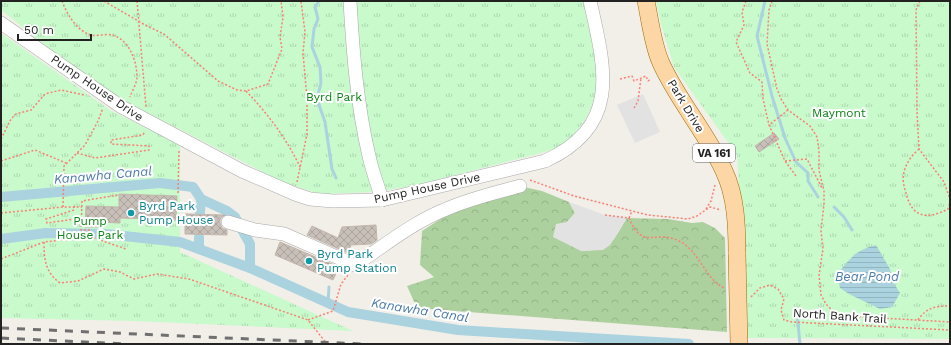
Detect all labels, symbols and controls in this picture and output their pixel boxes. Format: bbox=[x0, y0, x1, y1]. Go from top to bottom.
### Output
scale bar bbox=[18, 16, 91, 42]
text: 50 m bbox=[24, 23, 54, 37]
street label: Pump House Drive bbox=[48, 52, 146, 124]
street label: Park Drive bbox=[665, 77, 707, 135]
park label: Byrd Park bbox=[306, 90, 362, 104]
park label: Maymont bbox=[812, 106, 866, 120]
road number: VA 161 bbox=[693, 144, 735, 162]
water label: Kanawha Canal bbox=[53, 163, 153, 187]
street label: Pump House Drive bbox=[373, 170, 481, 206]
place label: Byrd Park Pump House bbox=[139, 199, 213, 227]
marker: Byrd Park Pump House bbox=[126, 208, 136, 218]
park label: Pump House Park bbox=[57, 214, 123, 242]
place label: Byrd Park Pump Station bbox=[317, 247, 397, 275]
marker: Byrd Park Pump Station bbox=[304, 256, 314, 266]
water label: Bear Pond bbox=[835, 269, 900, 284]
water label: Kanawha Canal bbox=[370, 295, 470, 325]
street label: North Bank Trail bbox=[793, 306, 888, 326]

